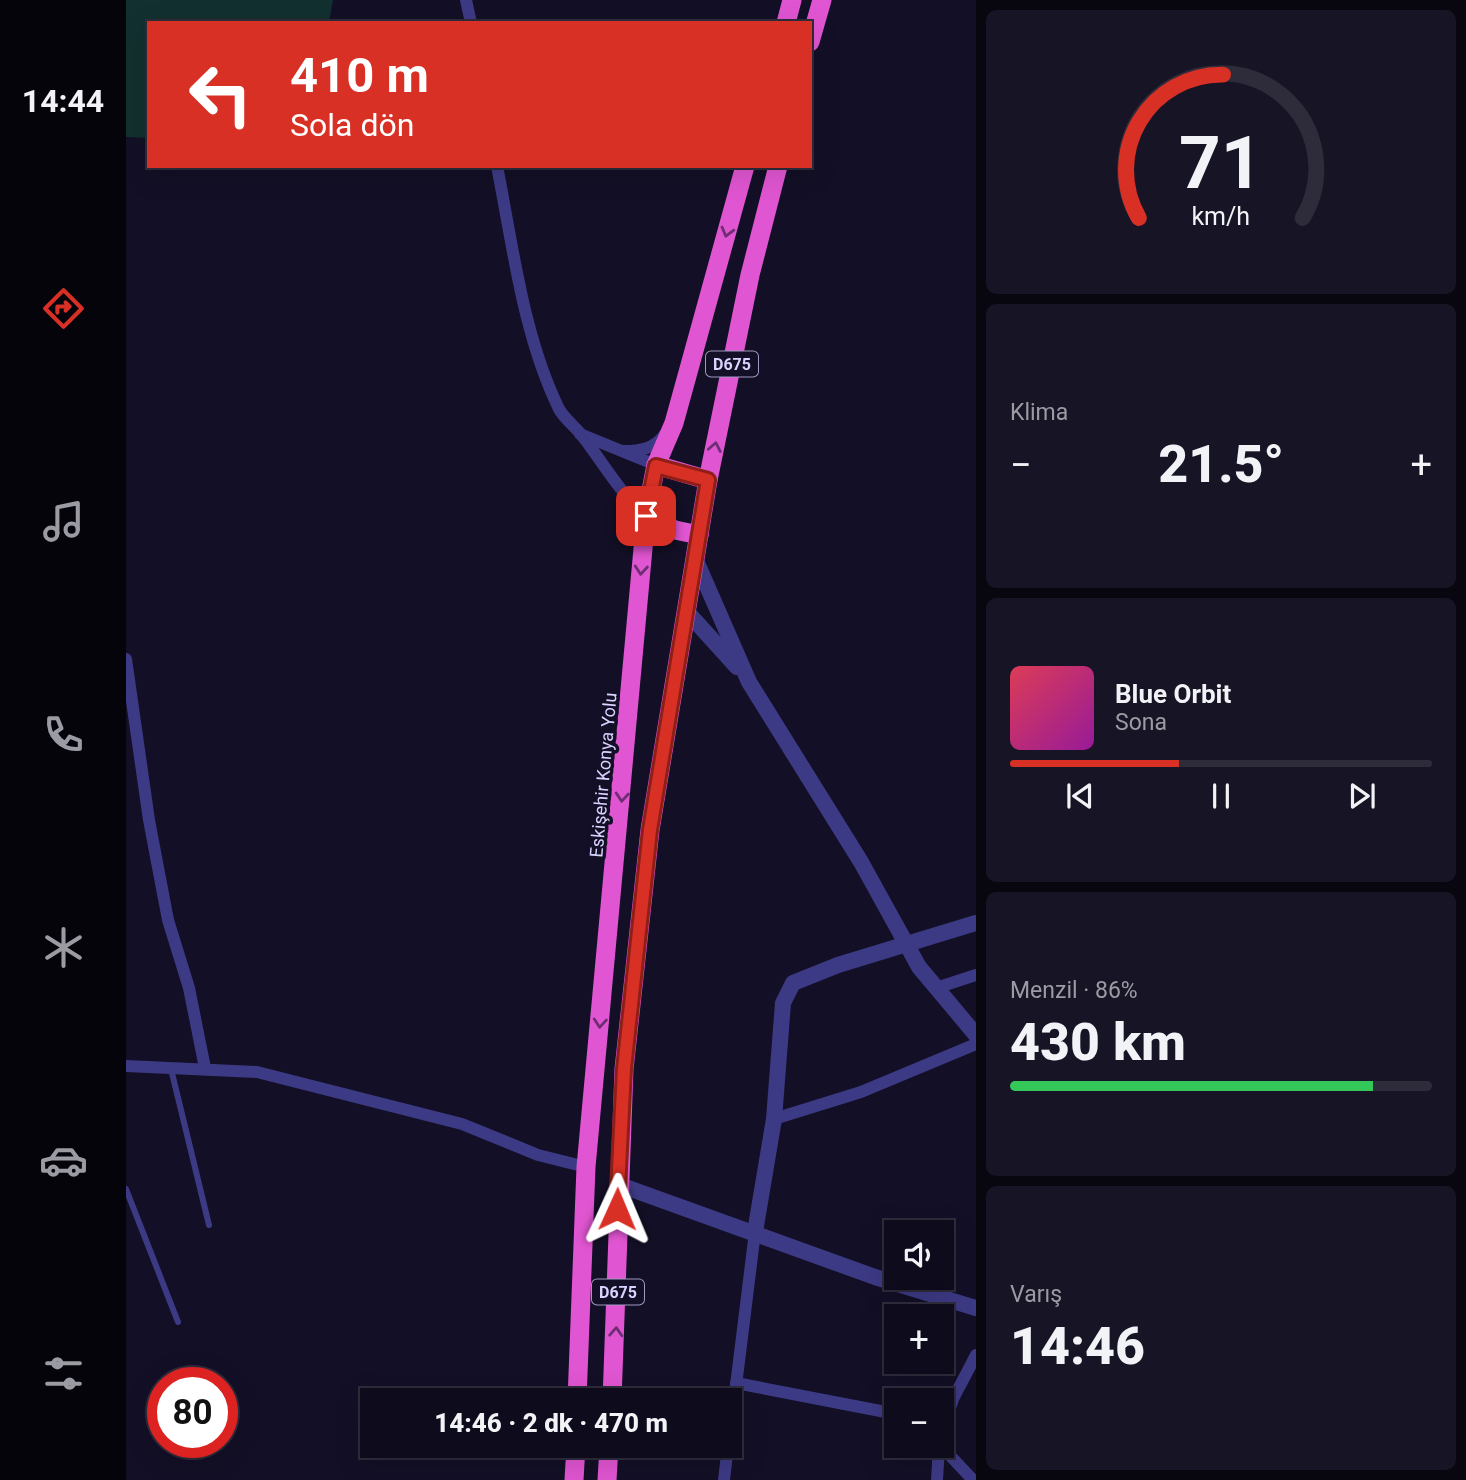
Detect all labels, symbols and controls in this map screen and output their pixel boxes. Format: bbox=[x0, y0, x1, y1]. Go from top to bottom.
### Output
text: 410 m bbox=[290, 47, 429, 104]
icon: left bbox=[175, 49, 266, 140]
text: 14:44 bbox=[22, 82, 104, 120]
text: Sola dön bbox=[290, 106, 414, 144]
text: 71 bbox=[1179, 120, 1263, 206]
text: km/h bbox=[1192, 202, 1250, 231]
one-way arrow bbox=[721, 226, 735, 238]
icon: directions bbox=[39, 284, 88, 333]
road number: D675 bbox=[706, 352, 758, 376]
text: Klima bbox=[1010, 399, 1068, 426]
text: 21.5° bbox=[1158, 434, 1284, 495]
one-way arrow bbox=[706, 441, 721, 453]
text: − bbox=[1010, 443, 1032, 487]
text: + bbox=[1410, 443, 1432, 487]
pin bbox=[616, 486, 676, 546]
icon: music bbox=[39, 497, 88, 546]
icon: arrive bbox=[627, 497, 665, 535]
one-way arrow bbox=[634, 565, 649, 576]
text: Blue Orbit bbox=[1115, 679, 1231, 709]
street label: Eskişehir Konya Yolu bbox=[585, 692, 621, 858]
text: Sona bbox=[1115, 709, 1167, 736]
icon: phone bbox=[39, 710, 88, 759]
icon: previous bbox=[1061, 777, 1099, 815]
icon: pause bbox=[1202, 777, 1240, 815]
icon: next bbox=[1343, 777, 1381, 815]
one-way arrow bbox=[615, 792, 630, 803]
icon: climate bbox=[39, 923, 88, 972]
text: Menzil · 86% bbox=[1010, 977, 1138, 1004]
text: 430 km bbox=[1010, 1012, 1186, 1073]
one-way arrow bbox=[593, 1018, 608, 1029]
icon: car bbox=[39, 1136, 88, 1185]
position arrow bbox=[580, 1172, 654, 1246]
map controls bbox=[884, 1220, 954, 1458]
button: sound bbox=[884, 1220, 954, 1290]
road number: D675 bbox=[592, 1280, 644, 1304]
text: Varış bbox=[1010, 1281, 1062, 1308]
button: + bbox=[884, 1304, 954, 1374]
text: 14:46 bbox=[1010, 1316, 1145, 1377]
one-way arrow bbox=[608, 1326, 623, 1337]
icon: filters bbox=[39, 1349, 88, 1398]
speed limit sign: 80 bbox=[147, 1367, 238, 1458]
button: − bbox=[884, 1388, 954, 1458]
text: 14:46 · 2 dk · 470 m bbox=[434, 1408, 668, 1438]

